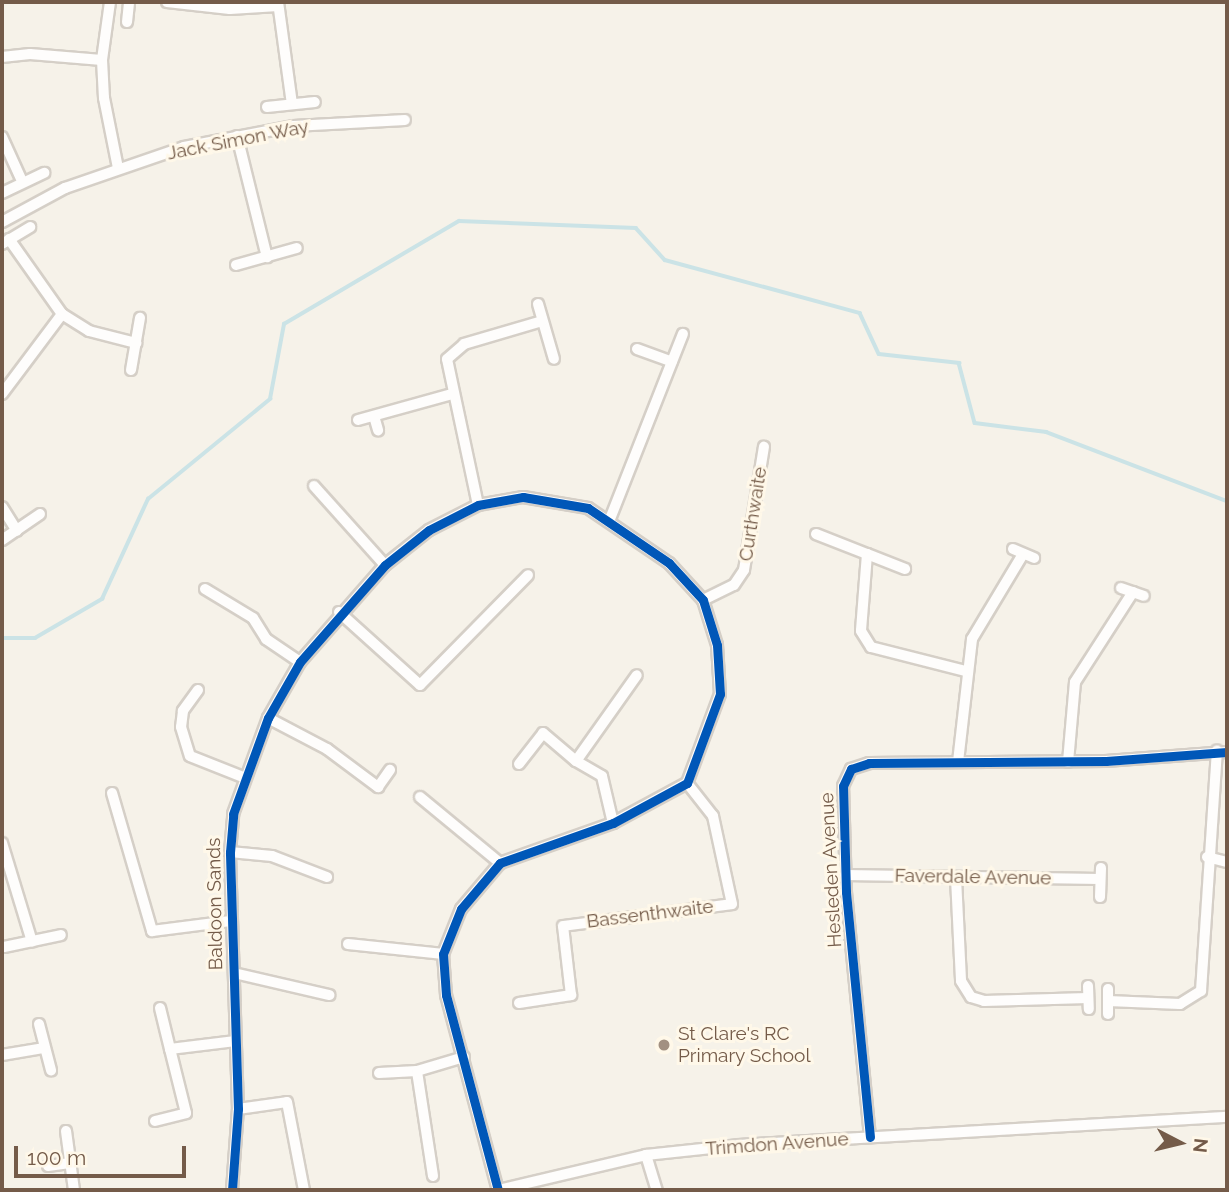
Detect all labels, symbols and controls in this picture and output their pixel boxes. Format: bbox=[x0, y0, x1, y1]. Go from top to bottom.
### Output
street label: Jack Simon Way bbox=[165, 115, 311, 165]
street label: Curthwaite bbox=[734, 465, 772, 563]
street label: Hesleden Avenue bbox=[816, 791, 846, 949]
street label: Baldoon Sands bbox=[202, 838, 228, 970]
street label: Faverdale Avenue bbox=[894, 864, 1052, 890]
street label: Bassenthwaite bbox=[585, 895, 715, 933]
place label: St Clare's RC Primary School bbox=[678, 1023, 811, 1067]
marker: St Clare's RC Primary School bbox=[656, 1037, 672, 1053]
north arrow bbox=[1145, 1108, 1215, 1178]
street label: Trimdon Avenue bbox=[704, 1128, 850, 1160]
scale bar bbox=[18, 1132, 189, 1176]
text: N bbox=[1189, 1137, 1213, 1154]
text: 100 m bbox=[27, 1145, 86, 1170]

